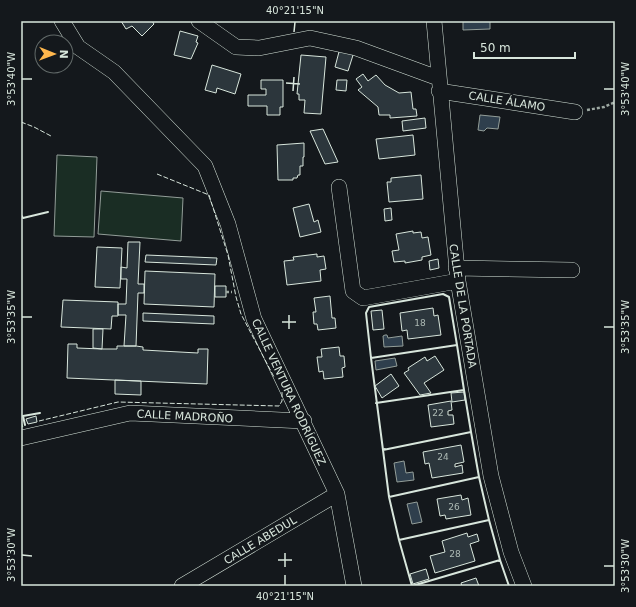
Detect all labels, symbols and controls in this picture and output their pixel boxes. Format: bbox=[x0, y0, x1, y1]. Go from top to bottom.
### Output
text: 40°21'15"N bbox=[266, 5, 324, 16]
north arrow bbox=[34, 34, 74, 74]
scale bar bbox=[474, 34, 575, 60]
text: 50 m bbox=[480, 41, 511, 55]
text: N bbox=[57, 49, 70, 59]
text: 3°53'40"W bbox=[6, 52, 17, 106]
text: 3°53'40"W bbox=[620, 62, 631, 116]
street label: CALLE ÁLAMO bbox=[468, 89, 547, 114]
street label: CALLE DE LA PORTADA bbox=[446, 243, 479, 370]
text: 3°53'35"W bbox=[6, 290, 17, 344]
text: 3°53'35"W bbox=[620, 300, 631, 354]
street label: CALLE VENTURA RODRÍGUEZ bbox=[249, 317, 329, 468]
house number: 18 bbox=[414, 318, 426, 328]
street label: CALLE MADROÑO bbox=[136, 407, 234, 426]
house number: 22 bbox=[432, 408, 444, 418]
house number: 24 bbox=[437, 452, 449, 462]
house number: 26 bbox=[448, 502, 460, 512]
street label: CALLE ABEDUL bbox=[222, 513, 300, 567]
text: 3°53'30"W bbox=[6, 528, 17, 582]
text: 3°53'30"W bbox=[620, 539, 631, 593]
house number: 28 bbox=[449, 549, 461, 559]
text: 40°21'15"N bbox=[256, 591, 314, 602]

